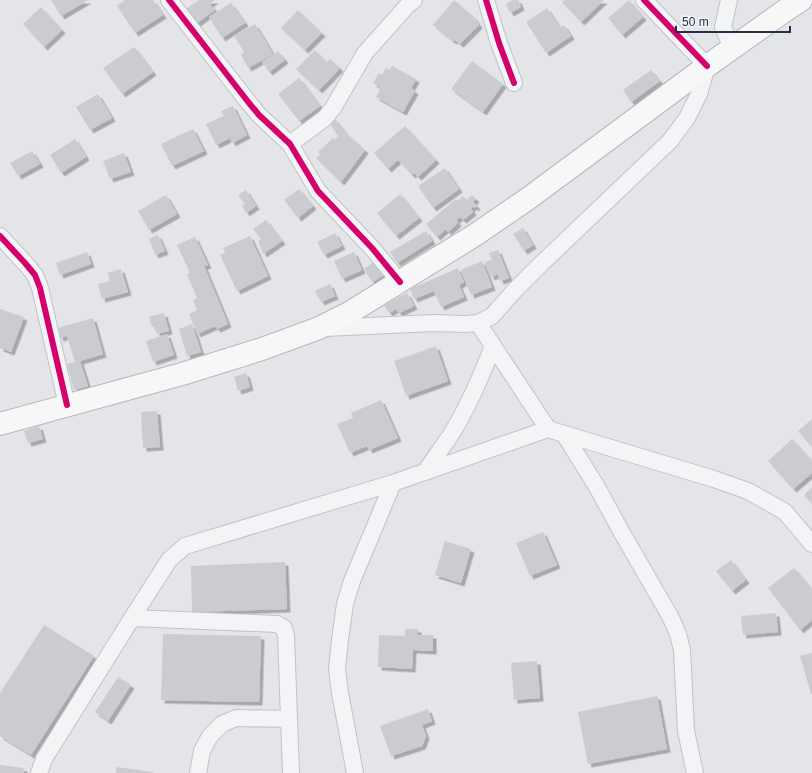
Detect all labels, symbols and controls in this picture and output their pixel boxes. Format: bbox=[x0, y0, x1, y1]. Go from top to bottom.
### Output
scale bar bbox=[676, 8, 790, 34]
text: 50 m bbox=[682, 15, 709, 29]

